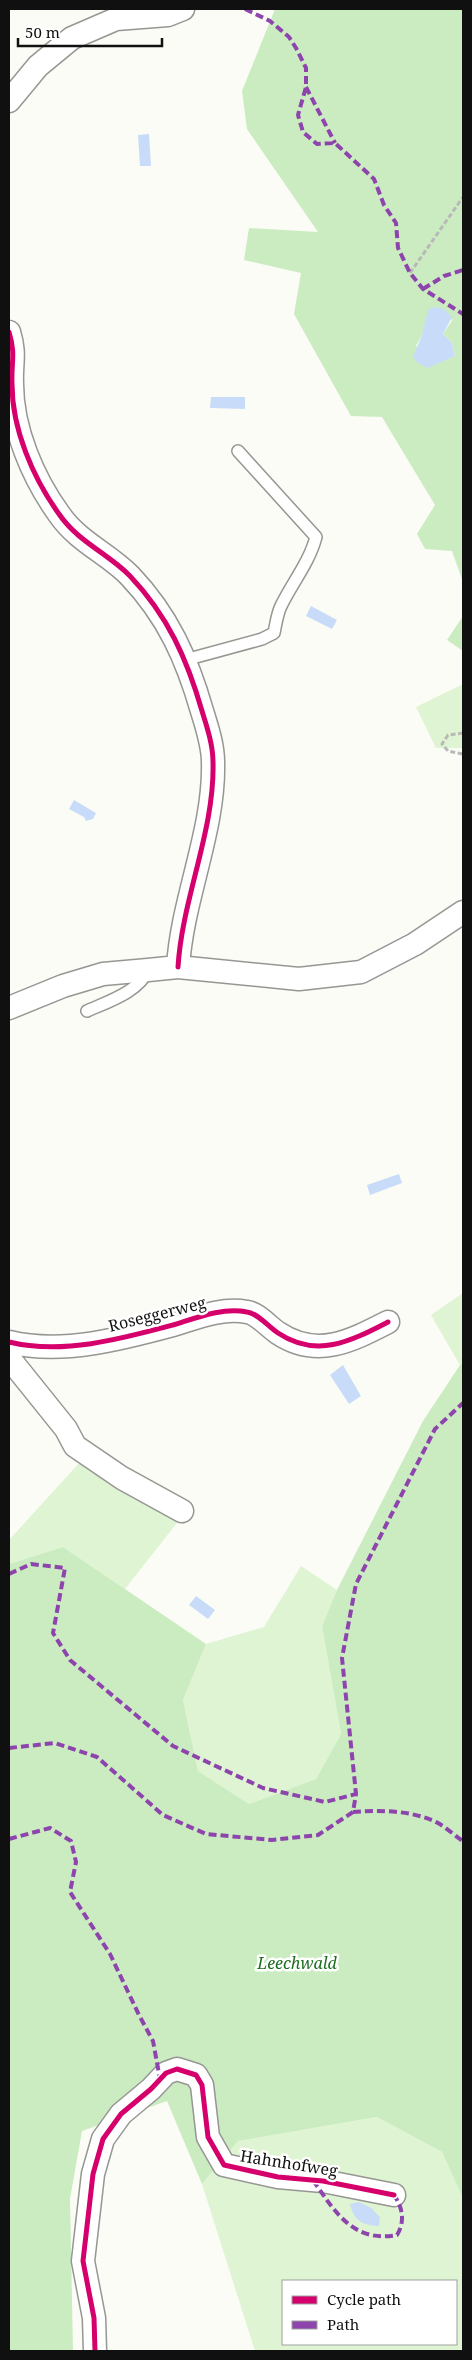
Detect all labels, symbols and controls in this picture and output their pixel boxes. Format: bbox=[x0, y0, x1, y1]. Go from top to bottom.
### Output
scale bar bbox=[18, 15, 161, 47]
text: 50 m bbox=[25, 22, 60, 42]
street label: Roseggerweg bbox=[106, 1291, 208, 1337]
park label: Leechwald bbox=[256, 1952, 338, 1974]
street label: Hahnhofweg bbox=[239, 2144, 340, 2182]
legend bbox=[282, 2280, 457, 2345]
text: Cycle path bbox=[327, 2289, 402, 2309]
text: Path bbox=[327, 2314, 360, 2334]

